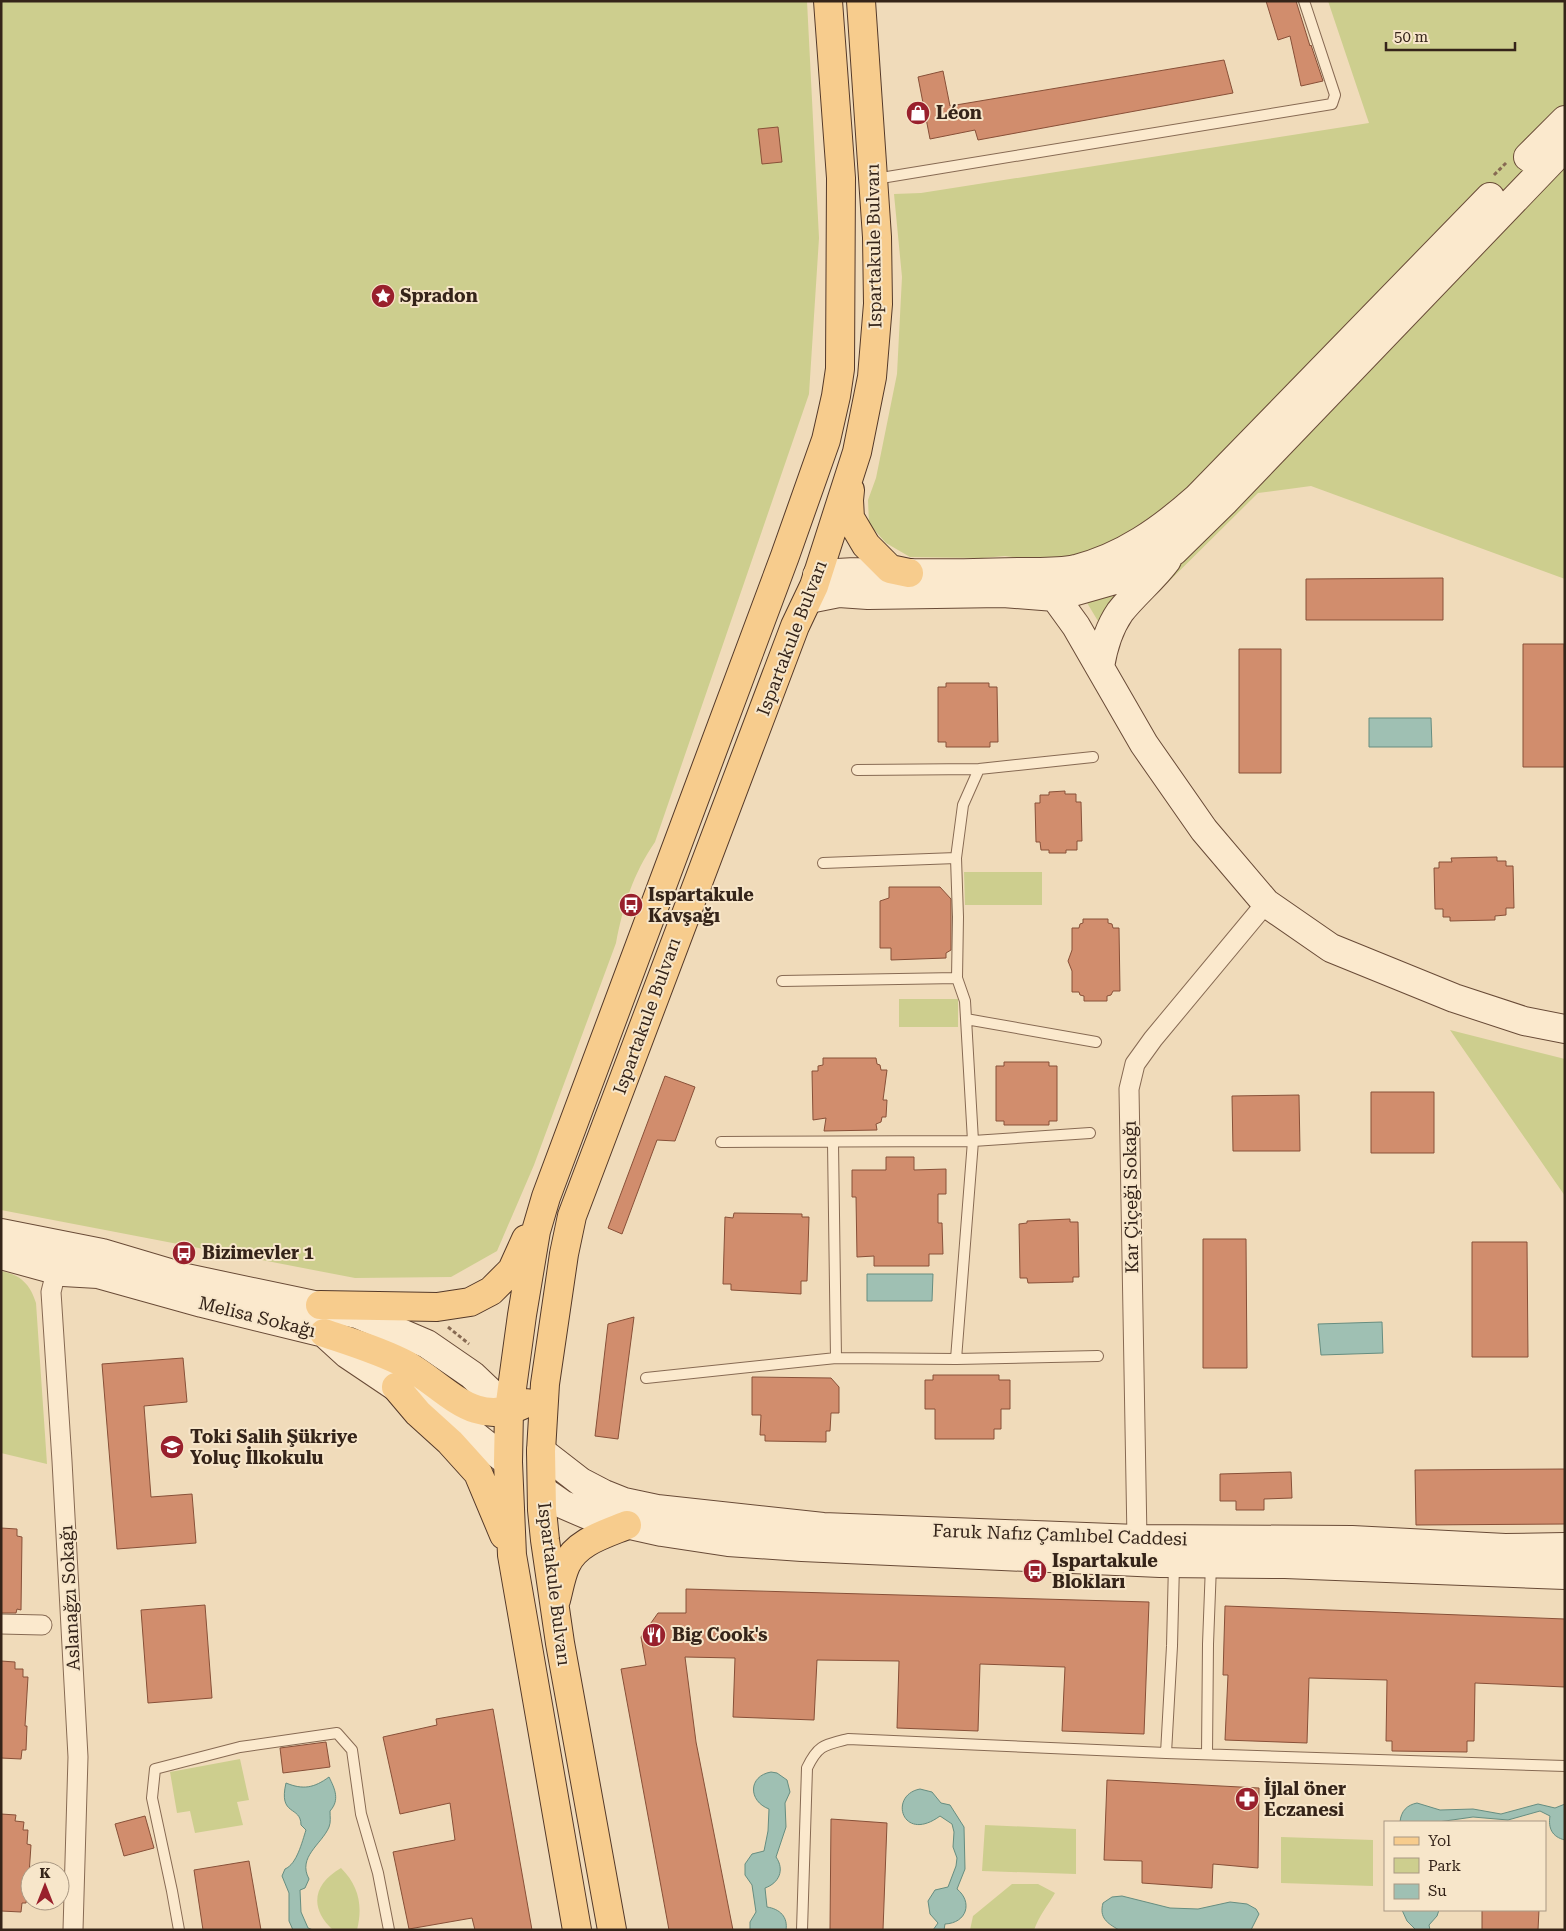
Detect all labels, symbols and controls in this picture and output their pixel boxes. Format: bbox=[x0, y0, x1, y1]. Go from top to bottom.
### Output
scale bar bbox=[1386, 20, 1515, 52]
text: 50 m bbox=[1394, 28, 1429, 46]
shop icon: Léon bbox=[905, 100, 931, 126]
place label: Léon bbox=[936, 102, 982, 123]
street label: Ispartakule Bulvarı bbox=[862, 163, 885, 329]
place icon: Spradon bbox=[370, 283, 396, 309]
place label: Spradon bbox=[400, 285, 478, 306]
street label: Ispartakule Bulvarı bbox=[752, 557, 831, 718]
place label: Ispartakule Kavşağı bbox=[648, 884, 754, 926]
bus stop icon: Ispartakule Kavşağı bbox=[618, 892, 644, 918]
street label: Ispartakule Bulvarı bbox=[609, 935, 685, 1097]
street label: Kar Çiçeği Sokağı bbox=[1119, 1120, 1142, 1274]
bus stop icon: Bizimevler 1 bbox=[171, 1240, 197, 1266]
place label: Bizimevler 1 bbox=[202, 1242, 314, 1263]
street label: Melisa Sokağı bbox=[196, 1292, 318, 1341]
place label: Toki Salih Şükriye Yoluç İlkokulu bbox=[190, 1426, 358, 1468]
school or university icon: Toki Salih Şükriye Yoluç İlkokulu bbox=[159, 1434, 185, 1460]
street label: Ispartakule Bulvarı bbox=[534, 1501, 575, 1667]
street label: Faruk Nafız Çamlıbel Caddesi bbox=[932, 1520, 1188, 1549]
street label: Aslanağzı Sokağı bbox=[55, 1524, 84, 1671]
place label: Ispartakule Blokları bbox=[1052, 1550, 1158, 1592]
bus stop icon: Ispartakule Blokları bbox=[1022, 1558, 1048, 1584]
restaurant icon: Big Cook's bbox=[641, 1622, 667, 1648]
place label: Big Cook's bbox=[672, 1624, 768, 1645]
place label: İjlal öner Eczanesi bbox=[1264, 1777, 1346, 1820]
pharmacy icon: İjlal öner Eczanesi bbox=[1234, 1786, 1260, 1812]
legend bbox=[1384, 1821, 1546, 1911]
text: Yol bbox=[1428, 1832, 1451, 1850]
text: Park bbox=[1428, 1857, 1462, 1875]
north arrow bbox=[20, 1861, 70, 1911]
text: K bbox=[39, 1865, 51, 1881]
text: Su bbox=[1428, 1882, 1447, 1900]

